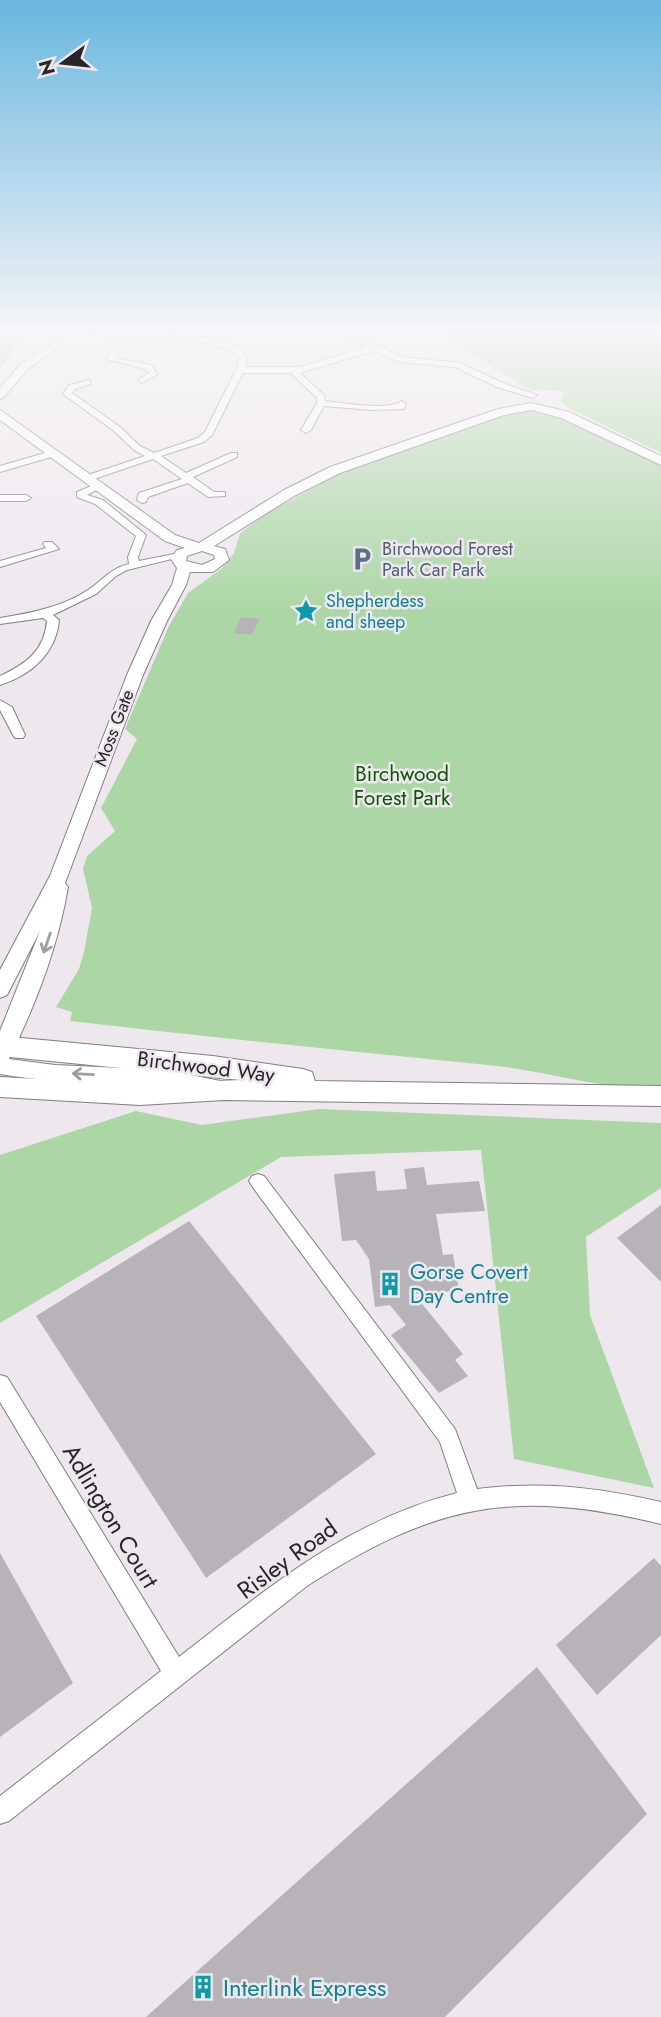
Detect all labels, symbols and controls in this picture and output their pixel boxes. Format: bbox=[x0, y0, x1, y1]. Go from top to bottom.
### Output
north arrow bbox=[28, 28, 98, 98]
text: N bbox=[32, 56, 62, 78]
place label: Birchwood Forest Park Car Park bbox=[382, 536, 514, 583]
parking icon: Birchwood Forest Park Car Park bbox=[348, 545, 376, 573]
place label: Shepherdess and sheep bbox=[326, 588, 424, 635]
place icon: Shepherdess and sheep bbox=[292, 597, 320, 625]
street label: Moss Gate bbox=[87, 686, 141, 770]
park label: Birchwood Forest Park bbox=[354, 759, 451, 813]
one-way arrow bbox=[40, 932, 53, 954]
street label: Birchwood Way bbox=[136, 1044, 277, 1090]
one-way arrow bbox=[72, 1068, 95, 1081]
place label: Gorse Covert Day Centre bbox=[410, 1257, 528, 1311]
building icon: Gorse Covert Day Centre bbox=[376, 1270, 404, 1298]
street label: Adlington Court bbox=[54, 1437, 168, 1595]
street label: Risley Road bbox=[230, 1511, 344, 1607]
place label: Interlink Express bbox=[223, 1970, 387, 2005]
building icon: Interlink Express bbox=[189, 1973, 217, 2001]

